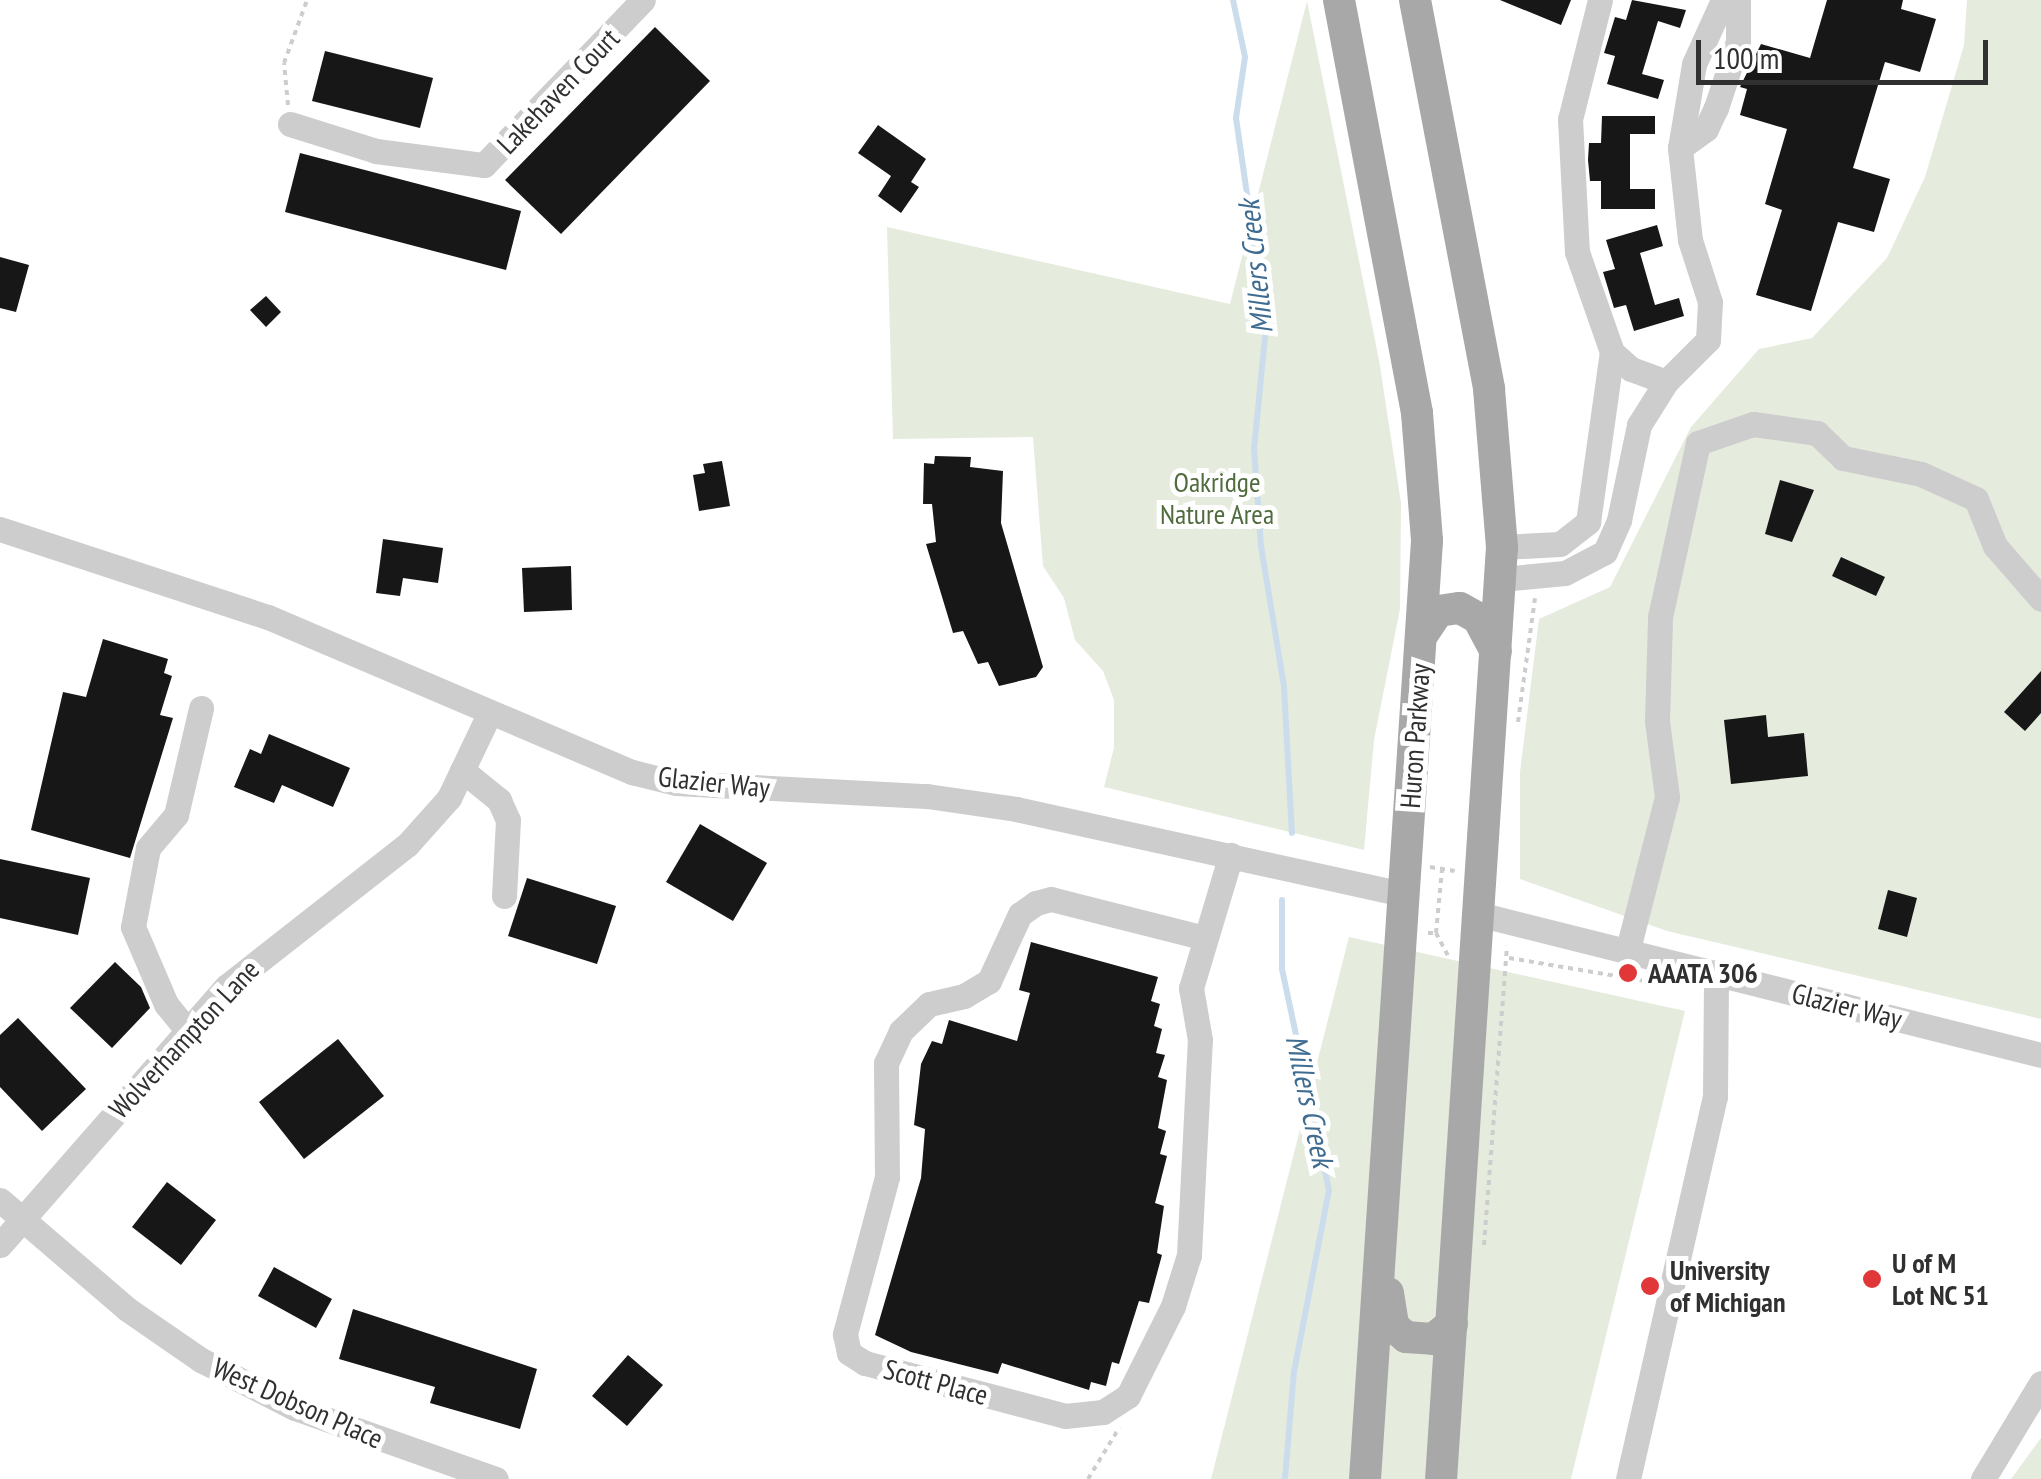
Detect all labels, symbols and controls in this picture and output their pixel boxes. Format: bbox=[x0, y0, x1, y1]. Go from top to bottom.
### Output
scale bar bbox=[1701, 20, 1994, 82]
street label: Lakehaven Court bbox=[490, 21, 626, 161]
text: 100 m bbox=[1713, 38, 1779, 77]
water label: Millers Creek bbox=[1230, 198, 1280, 336]
park label: Oakridge Nature Area bbox=[1160, 465, 1274, 531]
street label: Huron Parkway bbox=[1393, 662, 1437, 810]
street label: Glazier Way bbox=[656, 759, 772, 805]
street label: Wolverhampton Lane bbox=[102, 953, 266, 1125]
place label: AAATA 306 bbox=[1648, 956, 1759, 990]
marker: AAATA 306 bbox=[1617, 962, 1639, 984]
street label: Glazier Way bbox=[1788, 976, 1906, 1036]
water label: Millers Creek bbox=[1278, 1031, 1342, 1171]
place label: U of M Lot NC 51 bbox=[1892, 1246, 1990, 1312]
place label: University of Michigan bbox=[1670, 1253, 1785, 1319]
marker: U of M Lot NC 51 bbox=[1861, 1268, 1883, 1290]
marker: University of Michigan bbox=[1639, 1275, 1661, 1297]
street label: West Dobson Place bbox=[208, 1351, 388, 1455]
street label: Scott Place bbox=[880, 1352, 992, 1412]

